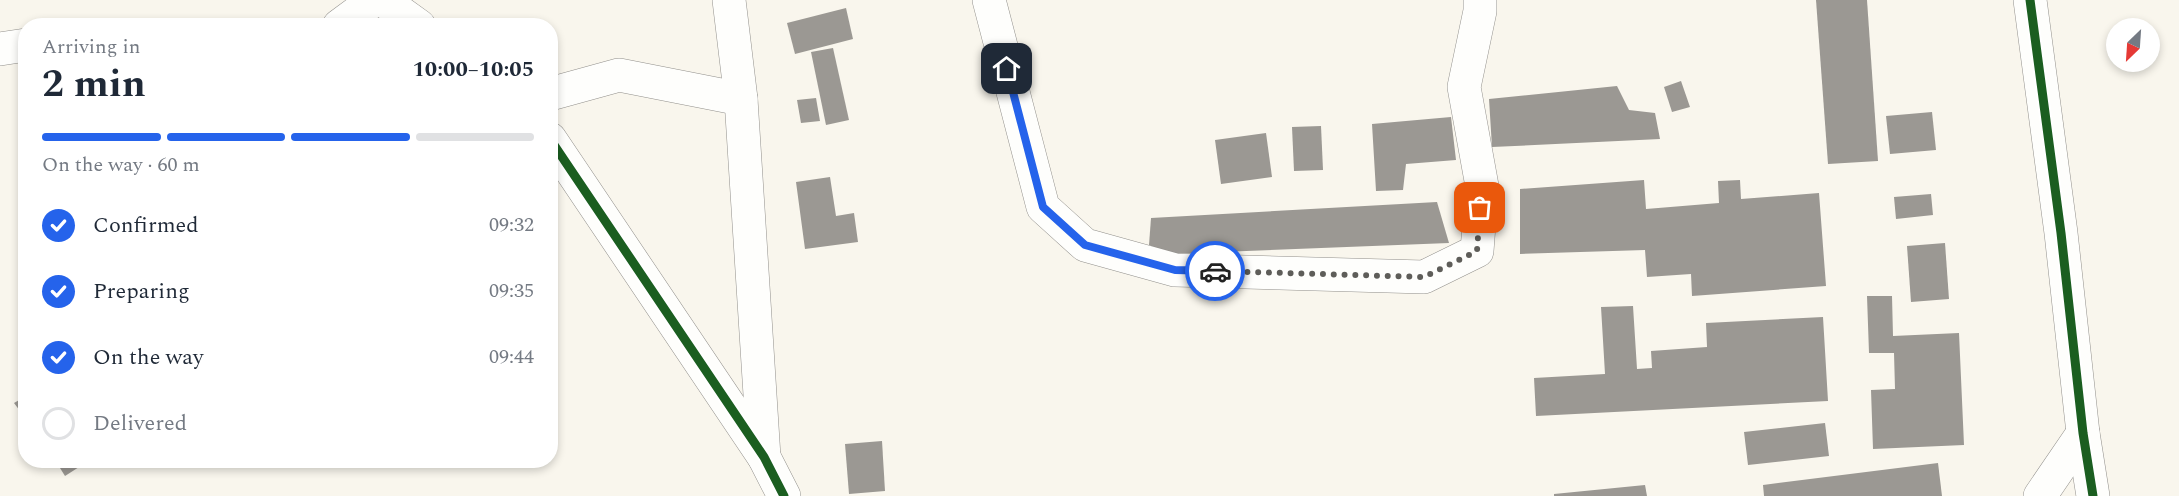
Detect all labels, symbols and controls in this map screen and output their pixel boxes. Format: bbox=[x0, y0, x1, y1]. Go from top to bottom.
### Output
north arrow bbox=[2106, 18, 2160, 72]
map controls bbox=[2106, 18, 2160, 72]
text: Arriving in bbox=[42, 32, 140, 62]
pin bbox=[981, 43, 1032, 94]
icon: home bbox=[990, 52, 1023, 85]
text: 10:00–10:05 bbox=[412, 53, 534, 86]
text: 2 min bbox=[42, 55, 146, 114]
text: On the way · 60 m bbox=[42, 150, 200, 180]
pin bbox=[1454, 182, 1505, 233]
icon: bag bbox=[1463, 191, 1496, 224]
icon: check bbox=[42, 209, 75, 242]
text: Confirmed bbox=[93, 209, 199, 242]
text: 09:32 bbox=[489, 210, 534, 240]
courier bbox=[1185, 241, 1245, 301]
icon: car bbox=[1199, 255, 1232, 288]
icon: check bbox=[42, 275, 75, 308]
text: Preparing bbox=[93, 275, 190, 308]
text: 09:35 bbox=[489, 276, 534, 306]
icon: check bbox=[42, 341, 75, 374]
text: On the way bbox=[93, 341, 204, 374]
text: 09:44 bbox=[489, 342, 534, 372]
text: Delivered bbox=[93, 407, 187, 440]

